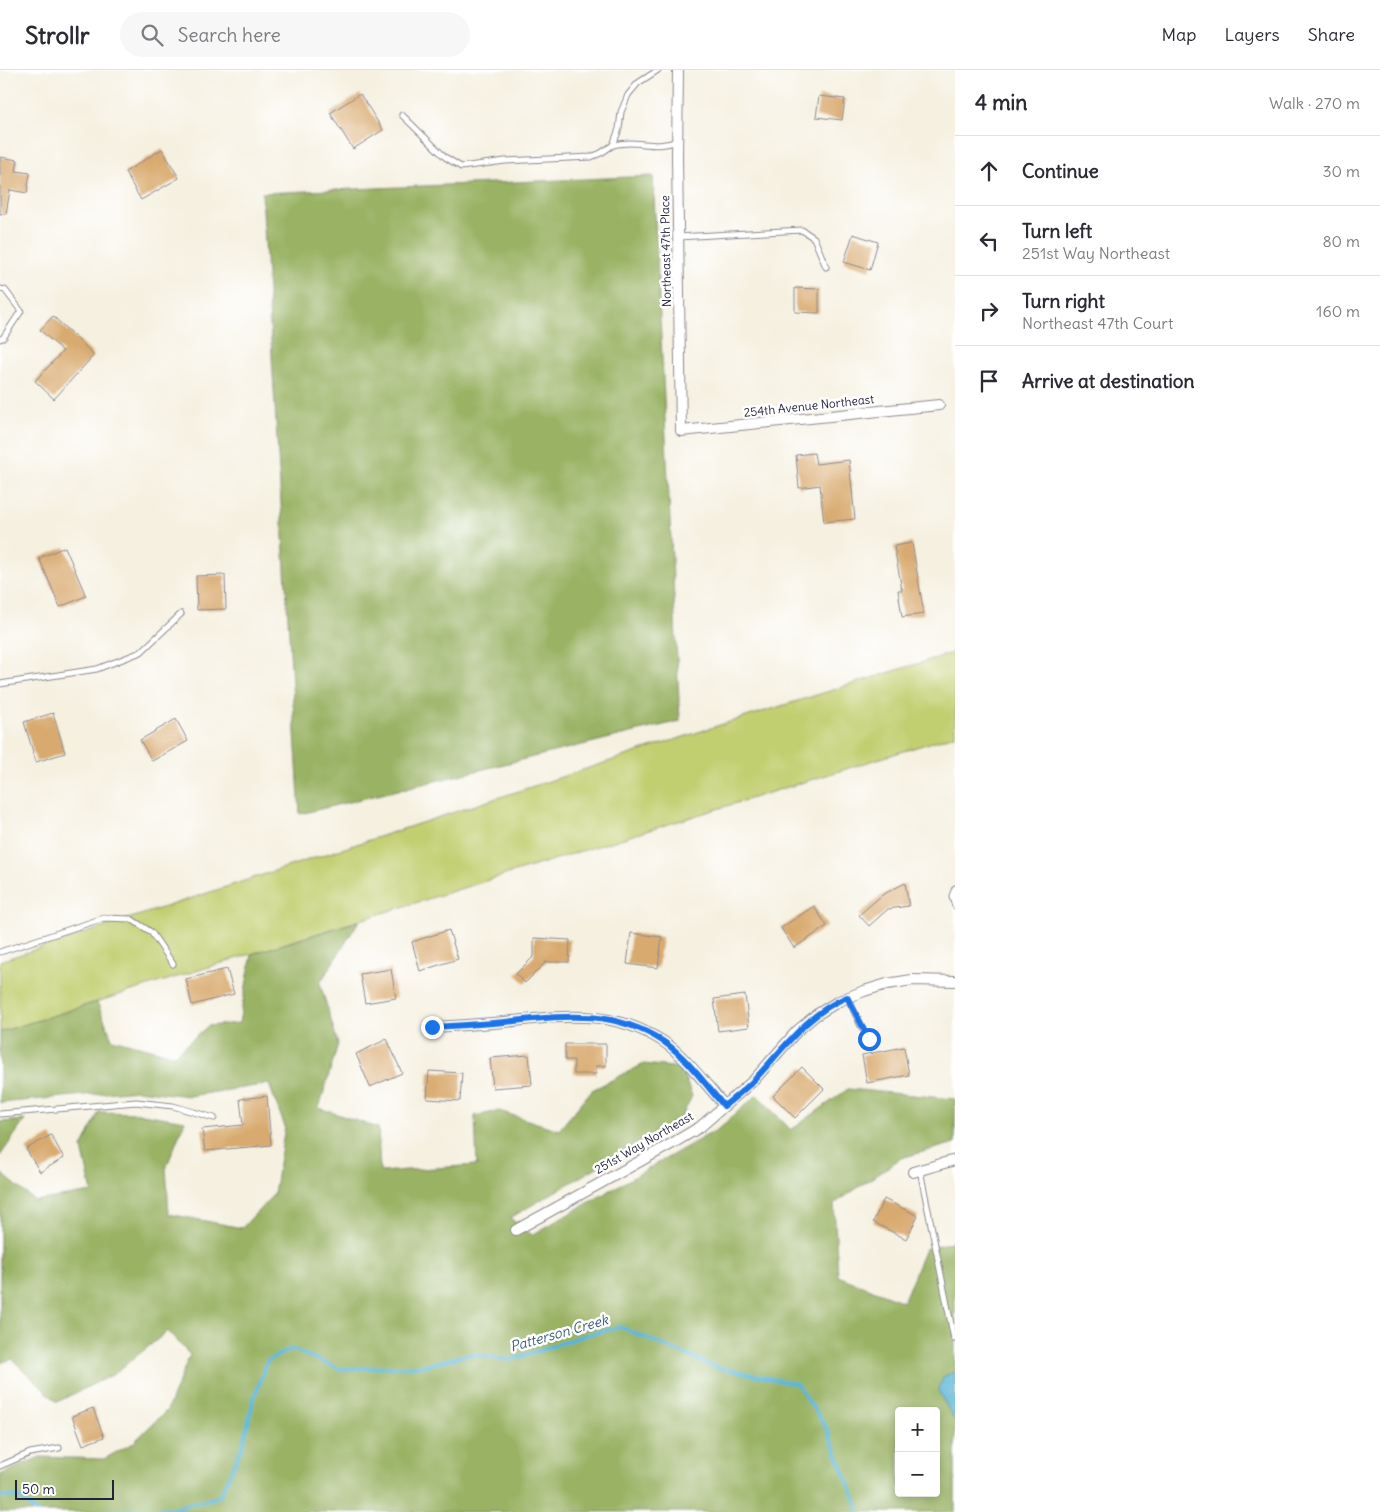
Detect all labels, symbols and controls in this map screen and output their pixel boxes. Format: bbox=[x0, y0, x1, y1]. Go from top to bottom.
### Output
search box bbox=[120, 12, 470, 57]
text: Strollr bbox=[25, 20, 90, 50]
icon: search bbox=[138, 21, 166, 49]
text: Search here bbox=[178, 23, 281, 47]
text: Map bbox=[1161, 23, 1196, 46]
text: Layers bbox=[1224, 23, 1280, 46]
text: Share bbox=[1308, 23, 1355, 46]
text: 4 min bbox=[975, 89, 1027, 116]
text: Walk · 270 m bbox=[1269, 93, 1360, 113]
icon: ahead bbox=[975, 157, 1003, 185]
text: Continue bbox=[1022, 159, 1099, 183]
text: 30 m bbox=[1323, 161, 1360, 181]
street label: Northeast 47th Place bbox=[657, 195, 674, 307]
text: Turn left bbox=[1022, 219, 1092, 243]
icon: left bbox=[975, 227, 1003, 255]
text: 80 m bbox=[1322, 231, 1360, 251]
text: 251st Way Northeast bbox=[1022, 243, 1170, 263]
text: Turn right bbox=[1022, 289, 1105, 313]
icon: right bbox=[975, 297, 1003, 325]
text: 160 m bbox=[1316, 301, 1360, 321]
text: Northeast 47th Court bbox=[1022, 313, 1173, 333]
icon: arrive bbox=[975, 367, 1003, 395]
text: Arrive at destination bbox=[1022, 369, 1195, 393]
street label: 254th Avenue Northeast bbox=[743, 391, 875, 420]
route end bbox=[421, 1016, 444, 1039]
route start bbox=[858, 1028, 881, 1051]
street label: 251st Way Northeast bbox=[592, 1108, 696, 1177]
water label: Patterson Creek bbox=[508, 1310, 611, 1356]
map controls bbox=[895, 1407, 940, 1497]
button: + bbox=[895, 1407, 940, 1452]
button: − bbox=[895, 1452, 940, 1497]
scale bar bbox=[15, 1477, 114, 1500]
text: 50 m bbox=[22, 1480, 55, 1498]

